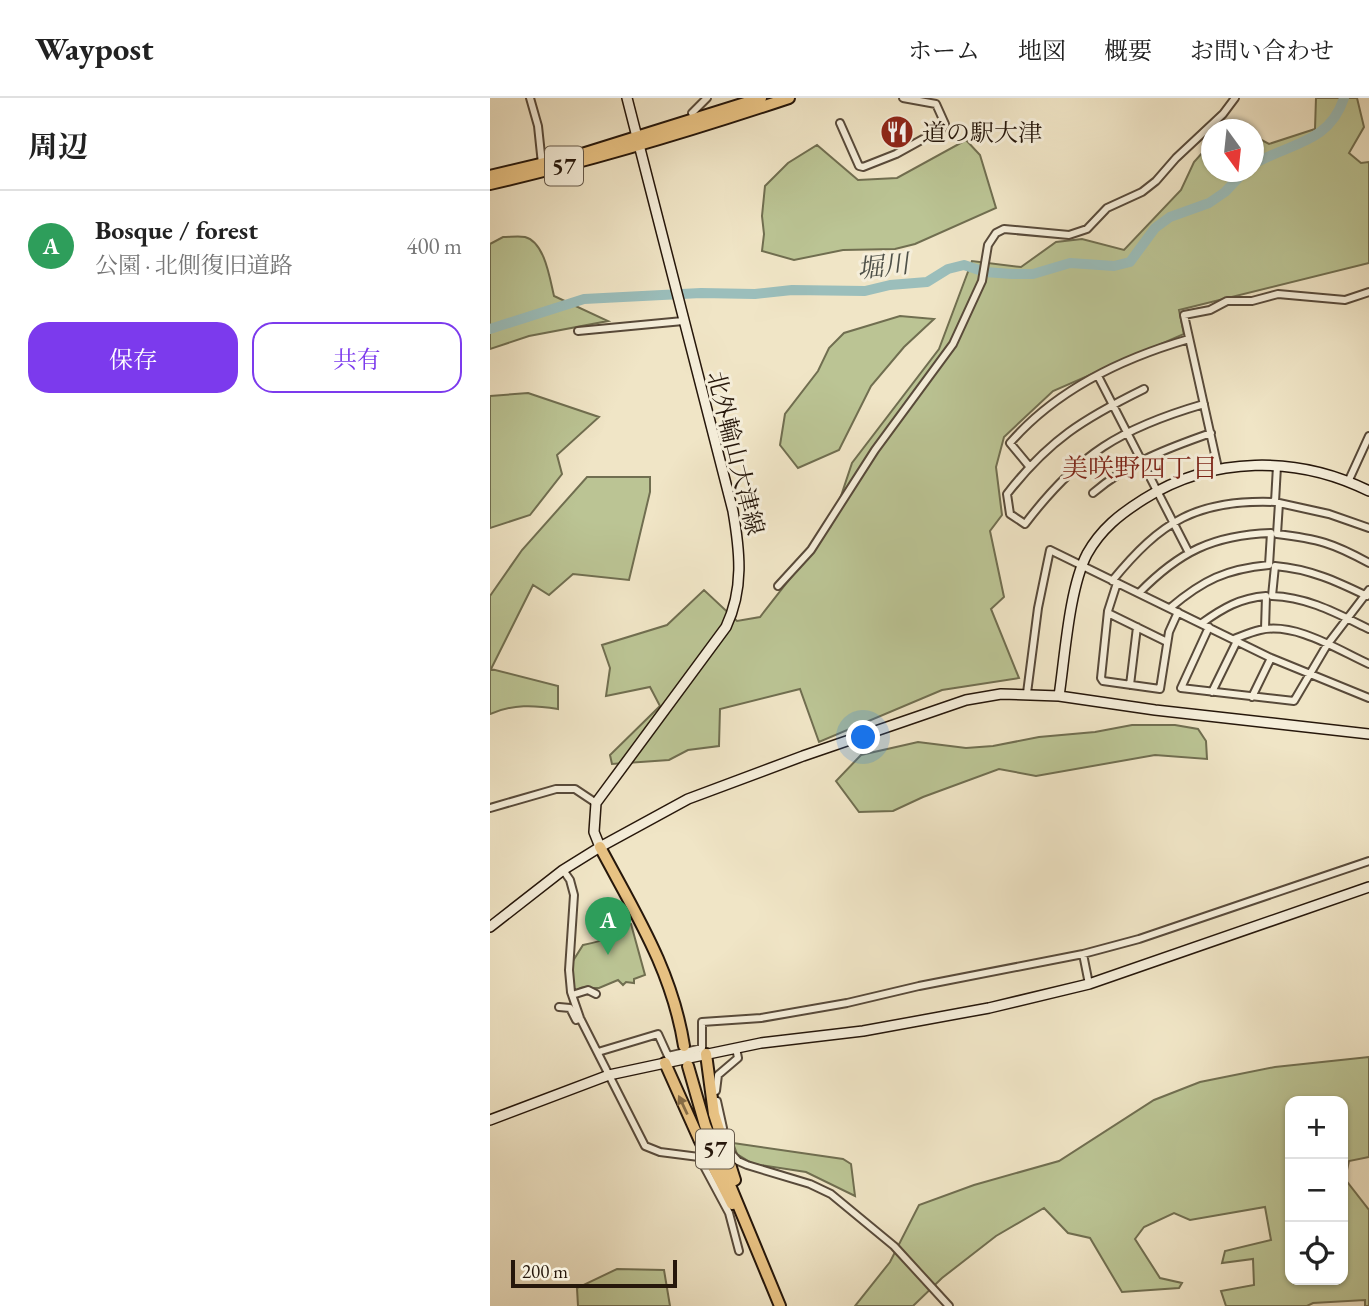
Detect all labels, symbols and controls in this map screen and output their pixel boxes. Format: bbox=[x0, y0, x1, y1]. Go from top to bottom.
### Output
text: Waypost bbox=[35, 27, 154, 70]
text: ホーム bbox=[908, 35, 980, 66]
text: 地図 bbox=[1018, 35, 1066, 66]
text: 概要 bbox=[1104, 35, 1152, 66]
text: お問い合わせ bbox=[1190, 35, 1334, 66]
restaurant icon: 道の駅大津 bbox=[878, 113, 916, 151]
place label: 道の駅大津 bbox=[922, 117, 1042, 148]
north arrow bbox=[1201, 119, 1264, 182]
text: 周辺 bbox=[28, 127, 88, 166]
road number: 57 bbox=[545, 146, 583, 186]
text: Bosque / forest bbox=[95, 213, 258, 247]
text: A bbox=[43, 231, 59, 261]
text: 400 m bbox=[406, 231, 462, 261]
water label: 堀川 bbox=[855, 246, 914, 286]
text: 公園 · 北側復旧道路 bbox=[95, 250, 293, 280]
button: 保存 bbox=[28, 322, 238, 393]
button: 共有 bbox=[252, 322, 462, 393]
street label: 北外輪山大津線 bbox=[701, 368, 771, 538]
district label: 美咲野四丁目 bbox=[1062, 451, 1218, 485]
your location bbox=[846, 720, 880, 754]
pin: A bbox=[585, 897, 631, 955]
one-way arrow bbox=[677, 1095, 688, 1115]
map controls bbox=[1285, 1096, 1348, 1285]
button: + bbox=[1285, 1096, 1348, 1159]
road number: 57 bbox=[696, 1130, 734, 1168]
button: − bbox=[1285, 1159, 1348, 1222]
button: locate bbox=[1285, 1222, 1348, 1285]
scale bar bbox=[511, 1257, 677, 1289]
text: 200 m bbox=[522, 1259, 568, 1284]

